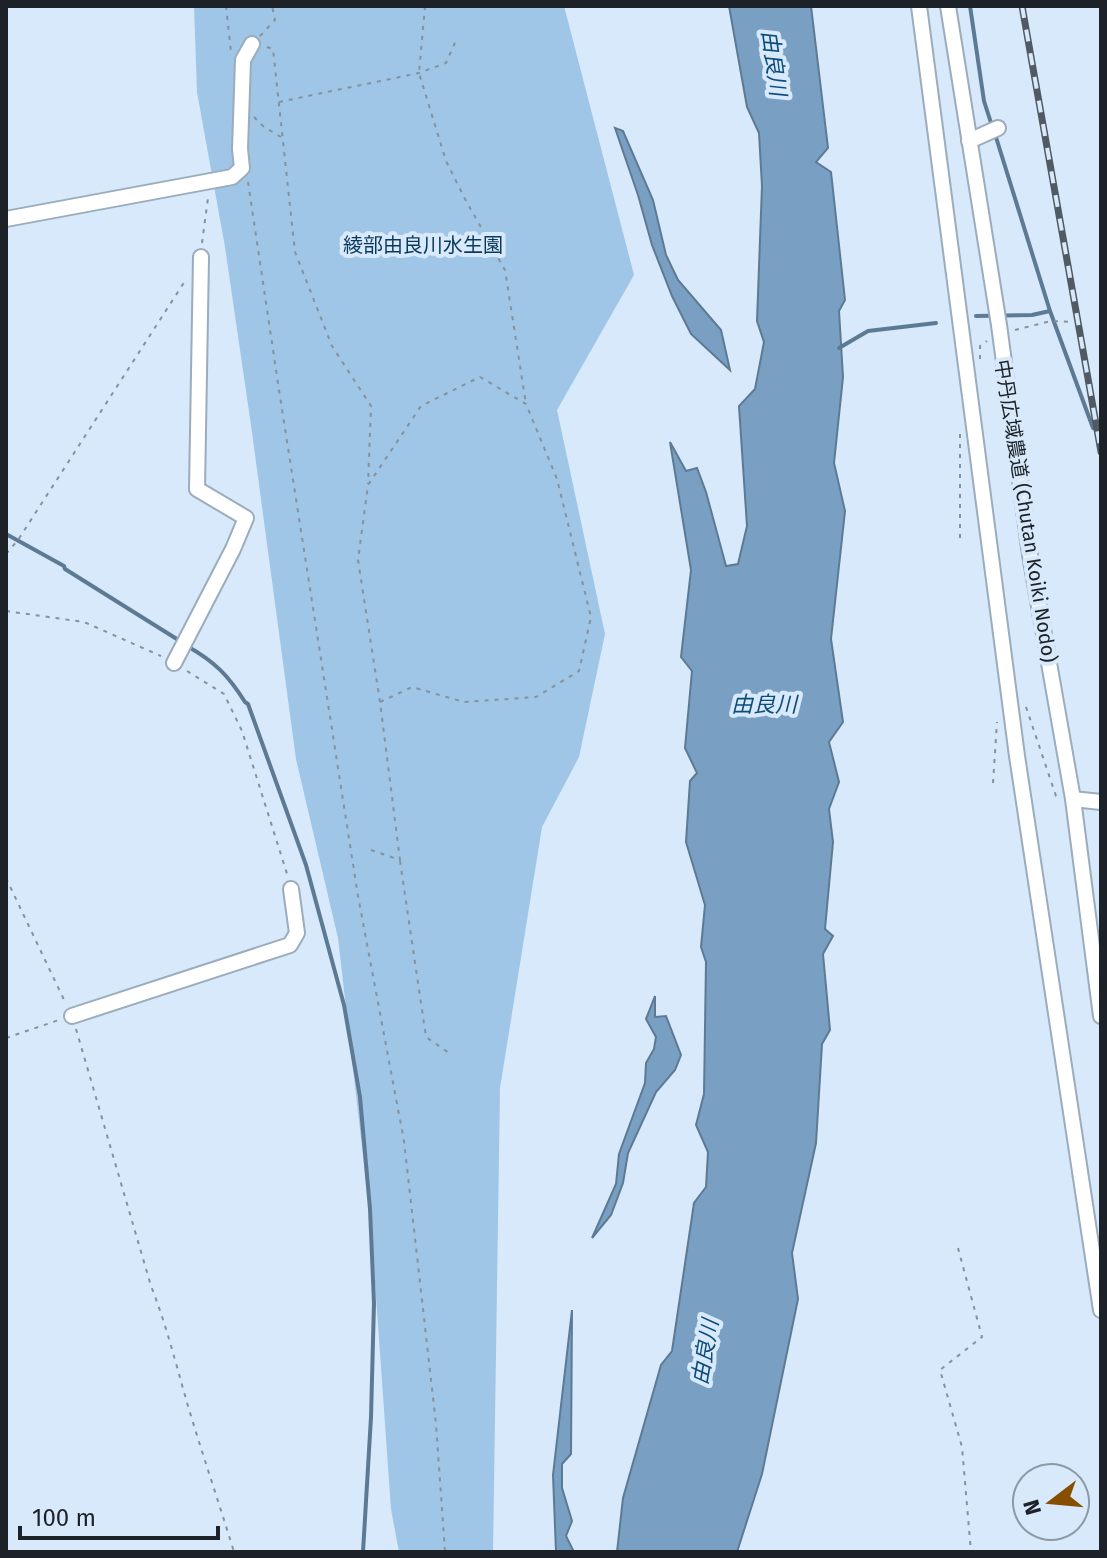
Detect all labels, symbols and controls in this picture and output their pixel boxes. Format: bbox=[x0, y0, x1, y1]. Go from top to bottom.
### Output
water label: 由良川 bbox=[756, 28, 792, 100]
park label: 綾部由良川水生園 bbox=[343, 233, 503, 257]
street label: 中丹広域農道 (Chutan Koiki Nodo) bbox=[990, 358, 1062, 664]
water label: 由良川 bbox=[731, 691, 799, 718]
water label: 由良川 bbox=[686, 1315, 724, 1387]
north arrow bbox=[1011, 1462, 1091, 1542]
scale bar bbox=[20, 1490, 218, 1540]
text: N bbox=[1017, 1497, 1047, 1518]
text: 100 m bbox=[32, 1504, 96, 1532]

